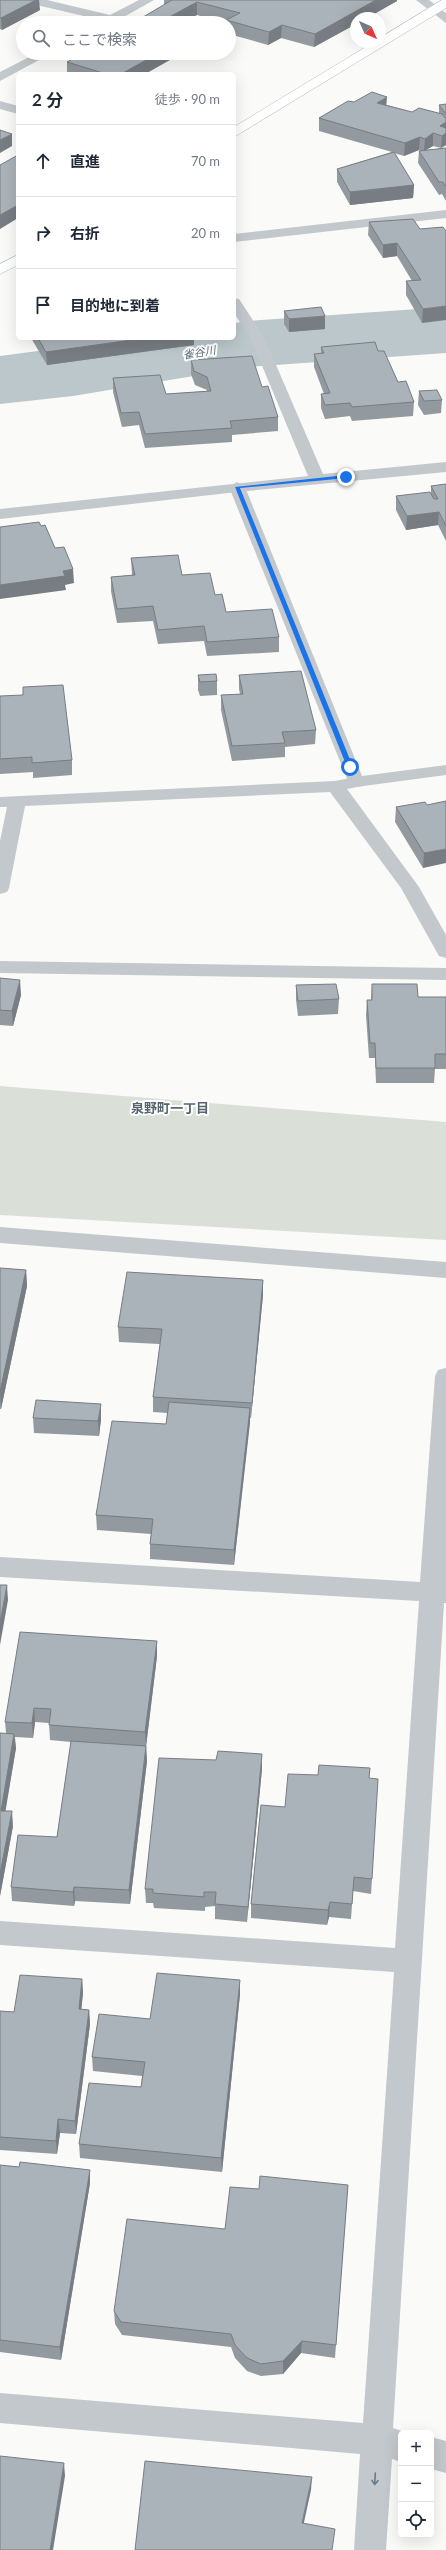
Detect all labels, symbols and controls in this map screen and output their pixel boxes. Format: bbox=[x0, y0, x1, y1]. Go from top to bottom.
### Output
north arrow bbox=[350, 12, 386, 48]
search box bbox=[16, 16, 236, 60]
icon: search bbox=[30, 27, 52, 49]
text: ここで検索 bbox=[62, 30, 137, 48]
text: 2 分 bbox=[32, 89, 63, 110]
text: 徒歩 · 90 m bbox=[155, 91, 220, 107]
icon: ahead bbox=[32, 150, 54, 172]
text: 直進 bbox=[70, 152, 100, 170]
text: 70 m bbox=[191, 153, 220, 169]
icon: right bbox=[32, 222, 54, 244]
text: 右折 bbox=[70, 224, 100, 242]
text: 20 m bbox=[191, 225, 220, 241]
icon: arrive bbox=[32, 294, 54, 316]
text: 目的地に到着 bbox=[70, 296, 160, 314]
water label: 雀谷川 bbox=[182, 343, 217, 361]
route end bbox=[337, 468, 355, 486]
route start bbox=[341, 758, 359, 776]
district label: 泉野町一丁目 bbox=[131, 1100, 209, 1116]
map controls bbox=[398, 2430, 434, 2538]
button: + bbox=[398, 2430, 434, 2466]
button: − bbox=[398, 2466, 434, 2502]
one-way arrow bbox=[371, 2472, 378, 2485]
button: locate bbox=[398, 2502, 434, 2538]

